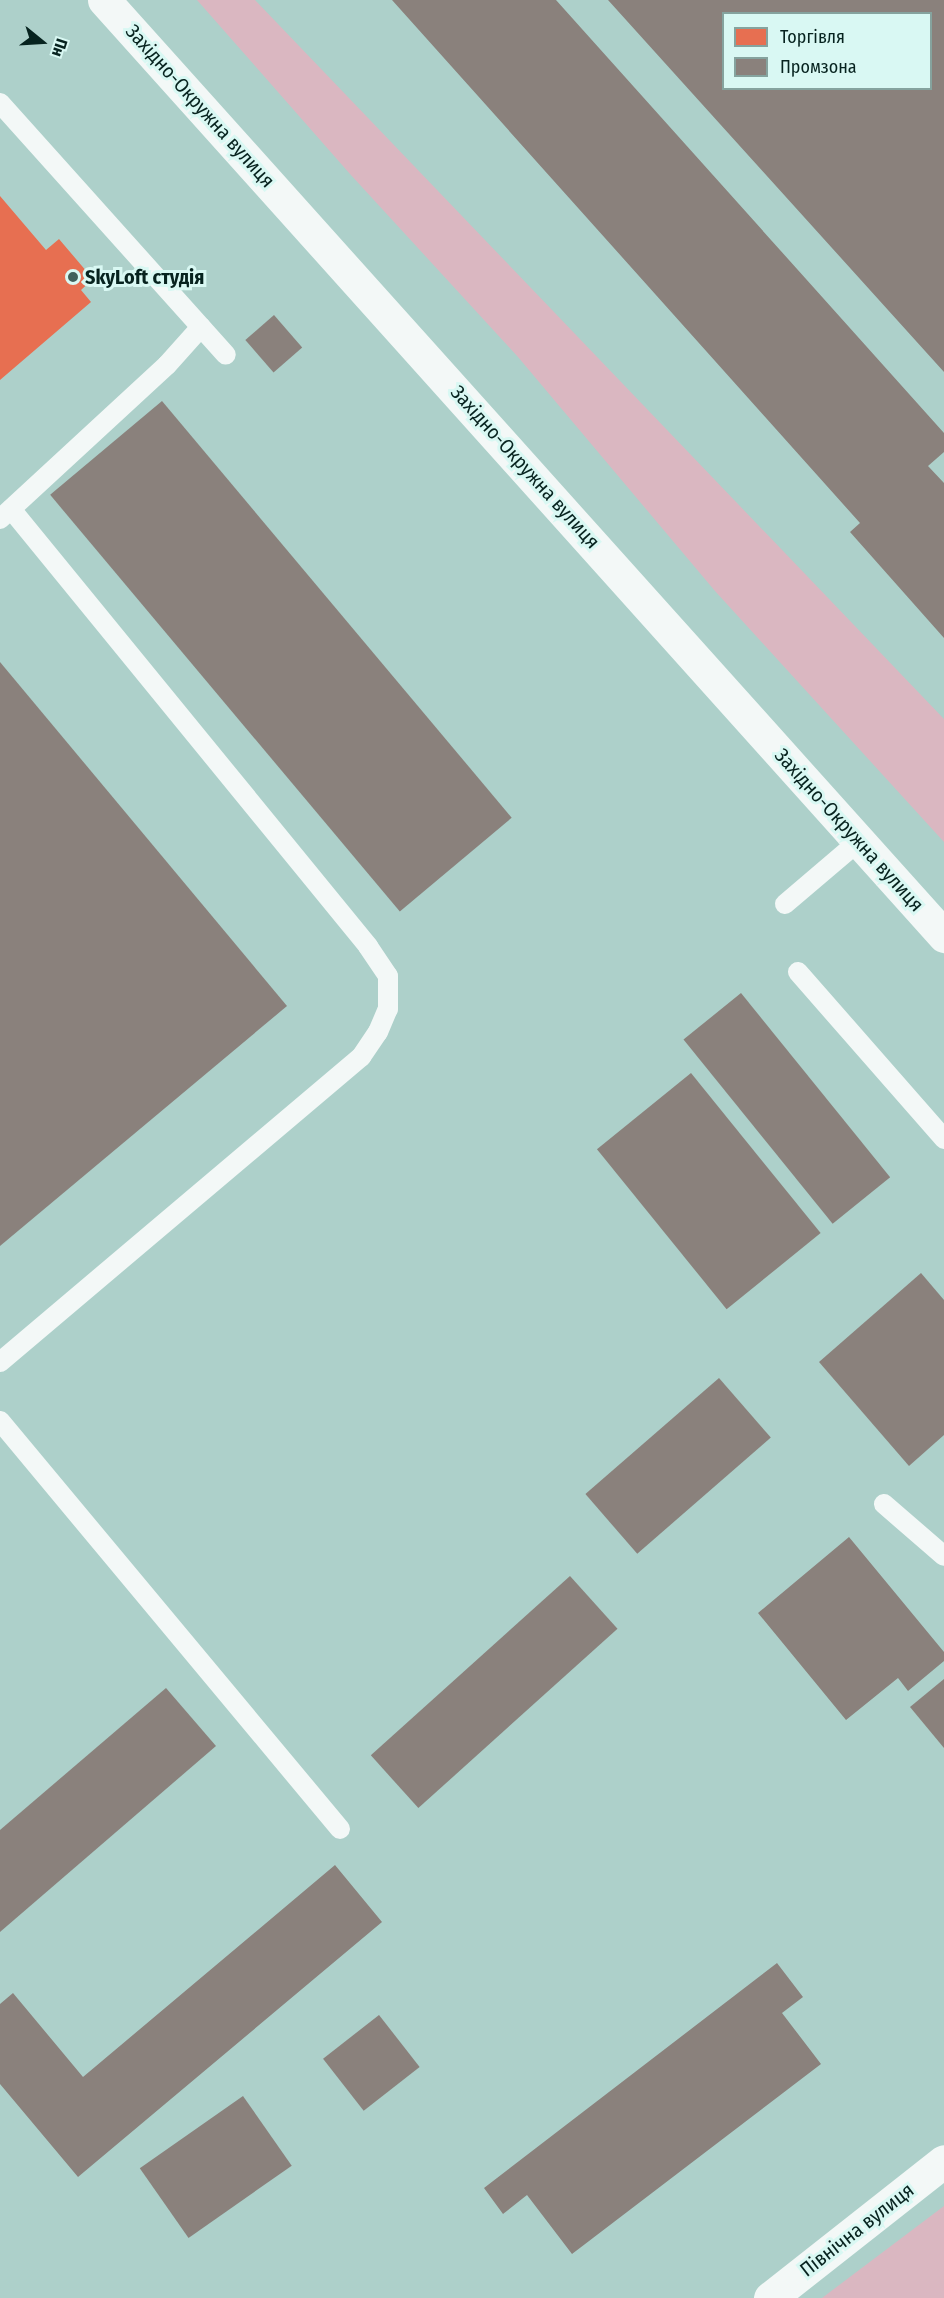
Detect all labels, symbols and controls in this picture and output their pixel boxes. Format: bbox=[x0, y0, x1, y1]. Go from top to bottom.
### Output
north arrow bbox=[12, 12, 72, 72]
legend bbox=[722, 12, 932, 90]
street label: Західно-Окружна вулиця bbox=[120, 20, 280, 192]
text: Торгівля bbox=[780, 26, 845, 48]
text: Пн bbox=[48, 36, 71, 59]
text: Промзона bbox=[780, 56, 857, 78]
place label: SkyLoft студія bbox=[85, 265, 204, 289]
marker: SkyLoft студія bbox=[66, 270, 80, 284]
street label: Західно-Окружна вулиця bbox=[445, 381, 605, 553]
street label: Західно-Окружна вулиця bbox=[769, 744, 929, 916]
street label: Північна вулиця bbox=[795, 2178, 919, 2282]

